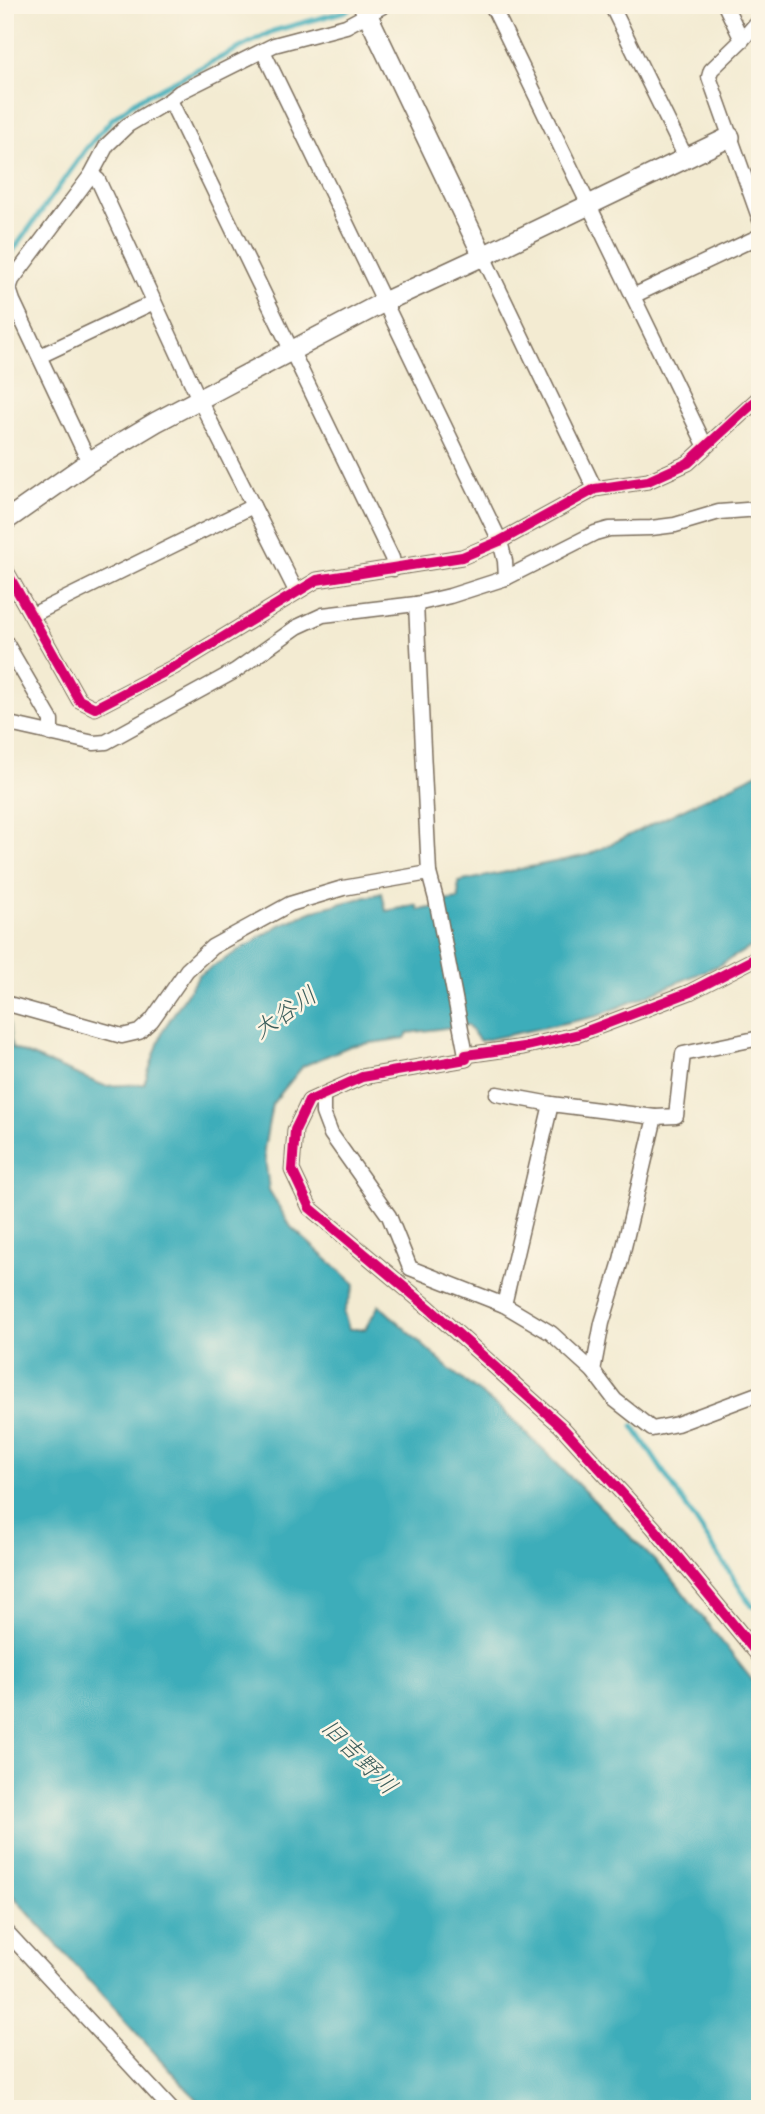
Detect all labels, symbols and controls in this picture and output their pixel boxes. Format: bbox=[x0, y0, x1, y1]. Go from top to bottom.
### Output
water label: 大谷川 bbox=[247, 980, 323, 1046]
water label: 旧吉野川 bbox=[315, 1713, 403, 1801]

